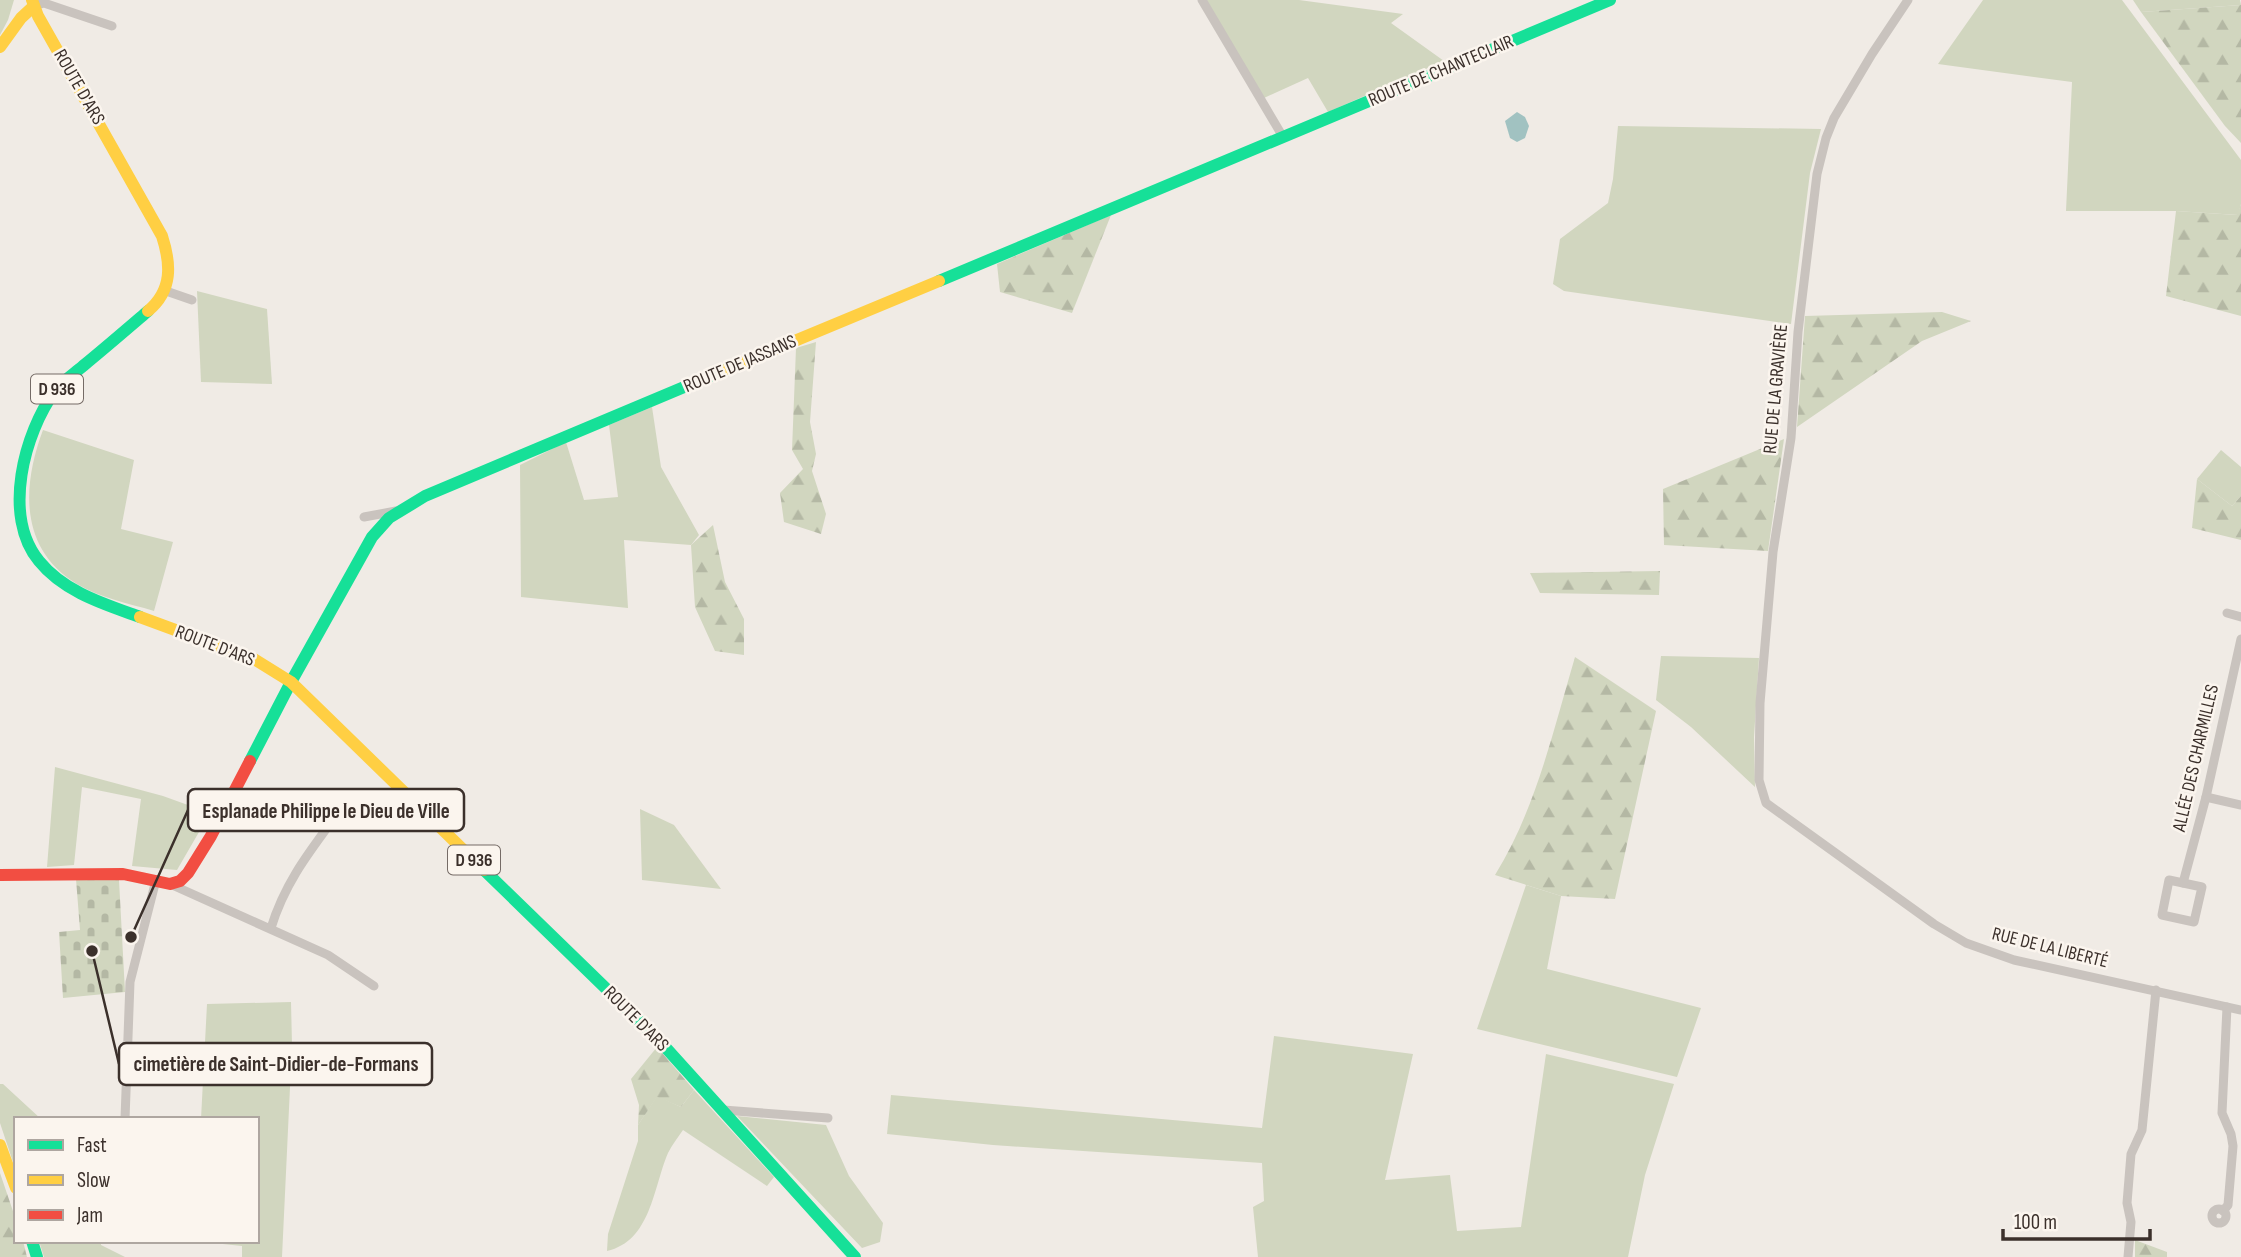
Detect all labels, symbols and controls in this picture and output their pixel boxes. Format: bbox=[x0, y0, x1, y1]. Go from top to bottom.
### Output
street label: ROUTE DE CHANTECLAIR bbox=[1365, 30, 1517, 112]
street label: ROUTE D'ARS bbox=[48, 45, 110, 129]
street label: RUE DE LA GRAVIÈRE bbox=[1759, 323, 1793, 455]
street label: ROUTE DE JASSANS bbox=[680, 330, 800, 398]
road number: D 936 bbox=[31, 374, 83, 404]
street label: ROUTE D'ARS bbox=[172, 620, 258, 672]
street label: ALLÉE DES CHARMILLES bbox=[2168, 682, 2224, 835]
callout: Esplanade Philippe le Dieu de Ville bbox=[188, 789, 464, 831]
text: Esplanade Philippe le Dieu de Ville bbox=[202, 799, 450, 824]
road number: D 936 bbox=[448, 846, 500, 874]
street label: RUE DE LA LIBERTÉ bbox=[1990, 922, 2110, 974]
street label: ROUTE D'ARS bbox=[598, 981, 674, 1057]
callout: cimetière de Saint-Didier-de-Formans bbox=[119, 1043, 432, 1085]
text: cimetière de Saint-Didier-de-Formans bbox=[134, 1052, 418, 1077]
legend bbox=[14, 1117, 259, 1243]
text: Fast bbox=[77, 1133, 107, 1158]
text: Slow bbox=[77, 1168, 111, 1193]
scale bar bbox=[2003, 1198, 2150, 1242]
text: Jam bbox=[76, 1203, 103, 1228]
text: 100 m bbox=[2014, 1210, 2057, 1235]

